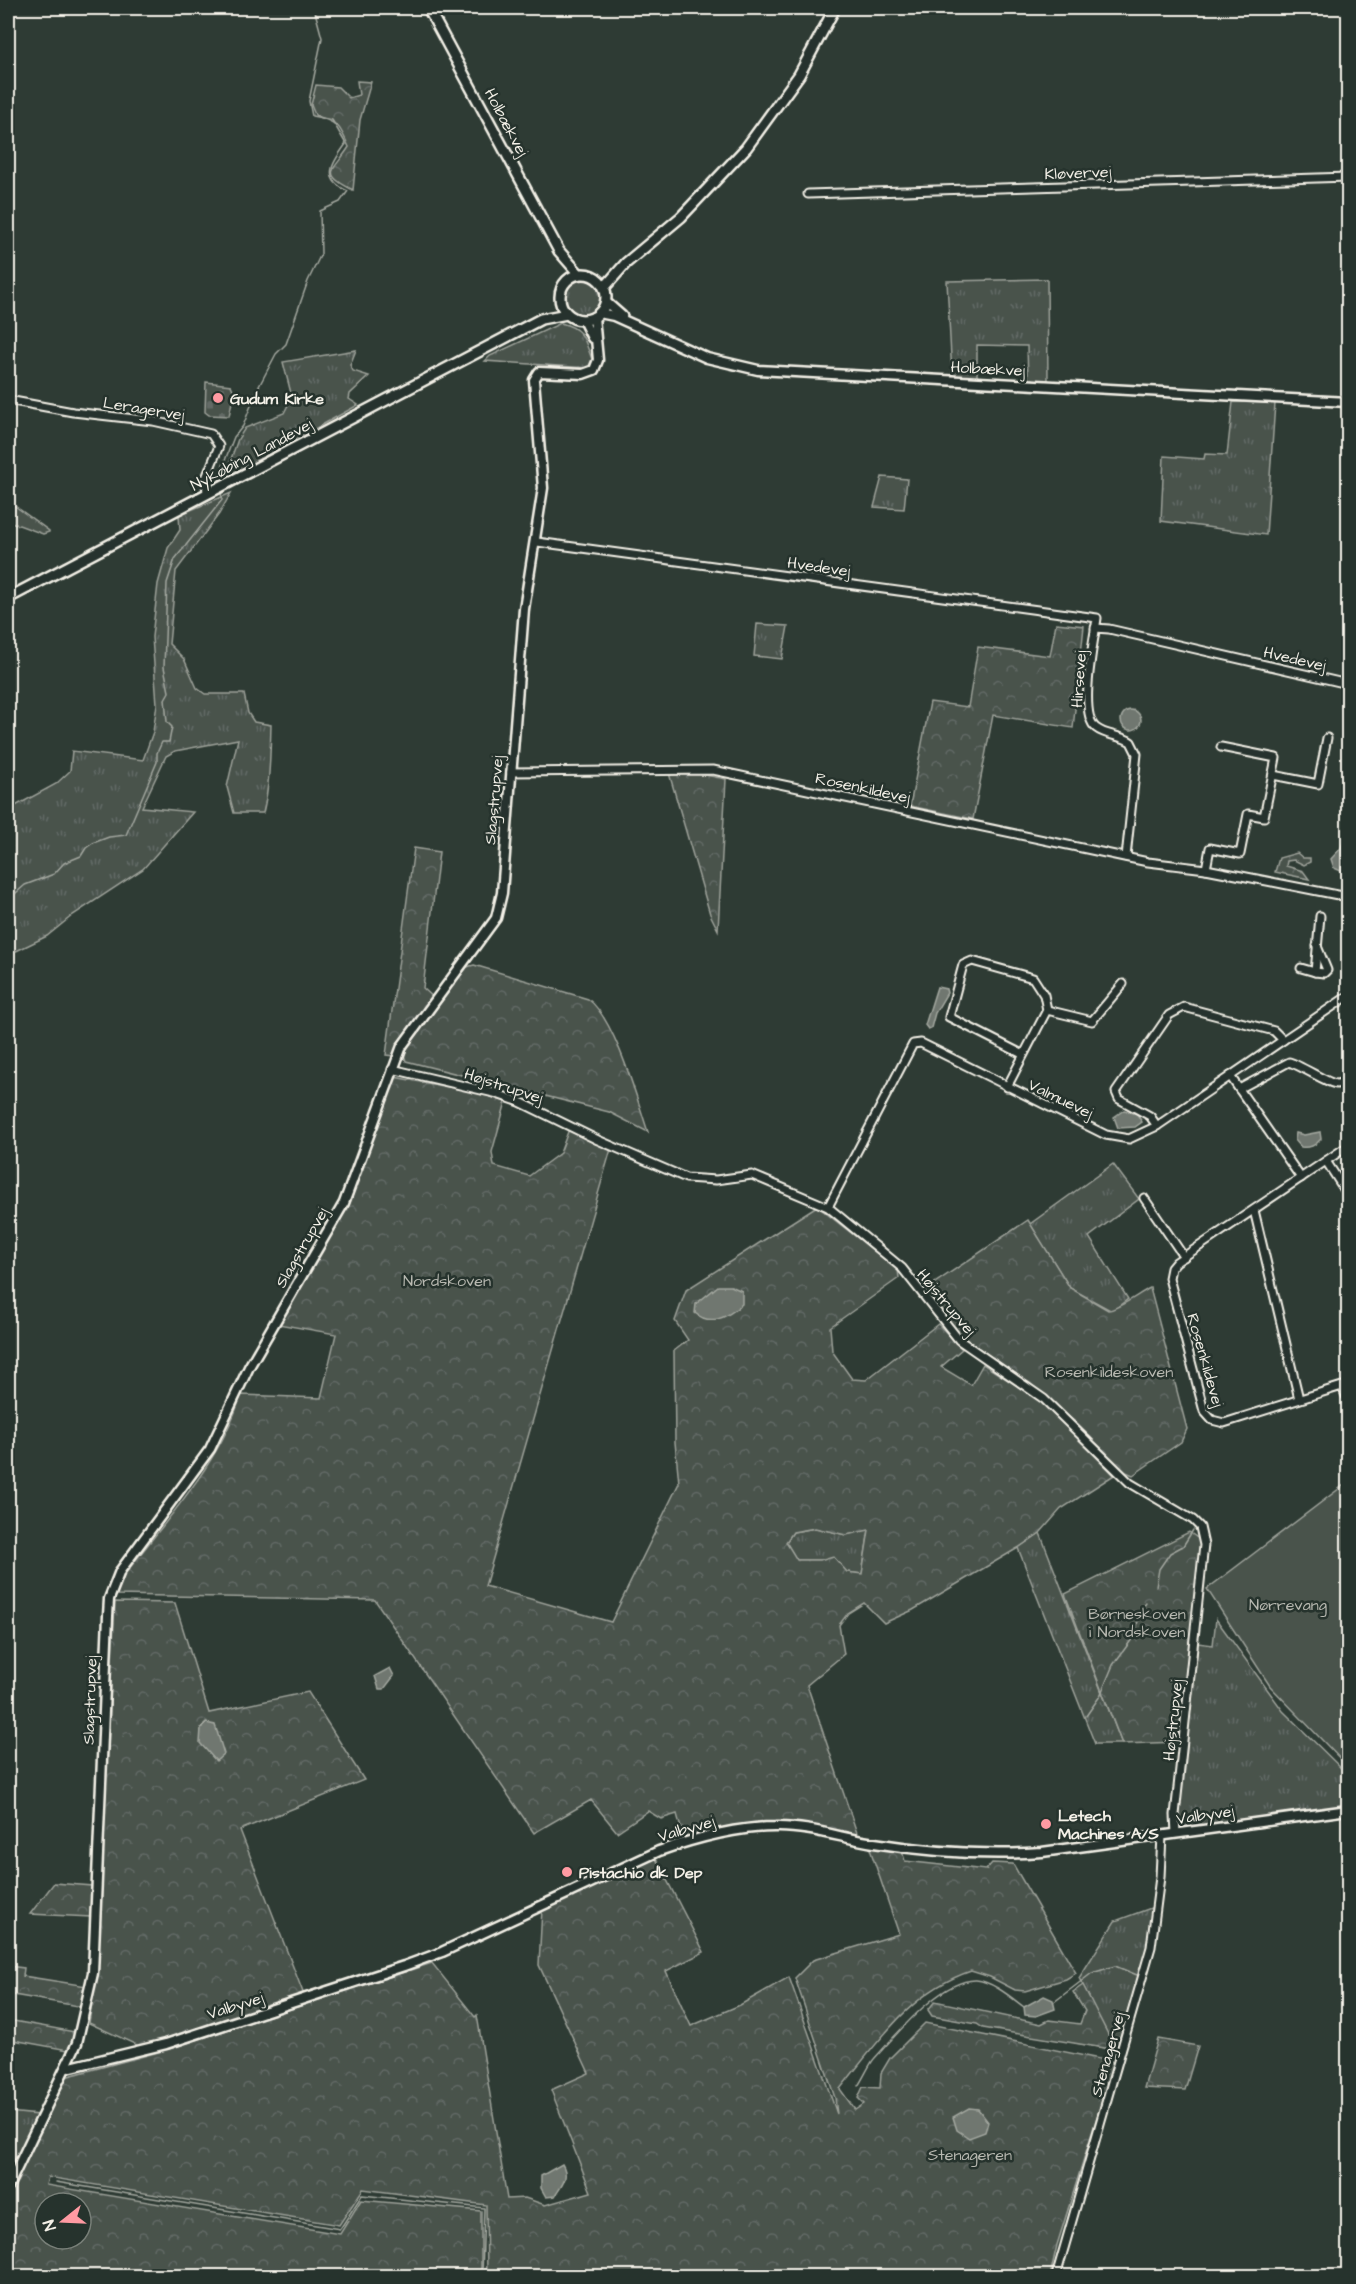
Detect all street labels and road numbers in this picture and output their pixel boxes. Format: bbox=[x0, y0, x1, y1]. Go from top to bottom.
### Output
street label: Holbækvej bbox=[479, 84, 533, 161]
street label: Kløvervej bbox=[1044, 161, 1112, 185]
street label: Holbækvej bbox=[950, 356, 1026, 382]
street label: Leragervej bbox=[101, 392, 186, 427]
street label: Nykøbing Landevej bbox=[186, 413, 317, 497]
street label: Hvedevej bbox=[786, 552, 852, 582]
street label: Hvedevej bbox=[1261, 641, 1328, 677]
street label: Hirsevej bbox=[1066, 650, 1092, 708]
street label: Slagstrupvej bbox=[479, 754, 510, 846]
street label: Rosenkildevej bbox=[813, 767, 912, 809]
street label: Højstrupvej bbox=[461, 1063, 546, 1109]
street label: Valmuevej bbox=[1024, 1074, 1097, 1124]
street label: Slagstrupvej bbox=[270, 1203, 335, 1292]
street label: Højstrupvej bbox=[912, 1264, 981, 1341]
street label: Rosenkildevej bbox=[1181, 1311, 1229, 1410]
street label: Slagstrupvej bbox=[77, 1655, 104, 1745]
street label: Højstrupvej bbox=[1158, 1678, 1188, 1762]
street label: Valbyvej bbox=[1175, 1800, 1236, 1831]
street label: Valbyvej bbox=[655, 1810, 718, 1849]
street label: Valbyvej bbox=[204, 1987, 267, 2026]
street label: Stenagervej bbox=[1085, 2009, 1132, 2099]

